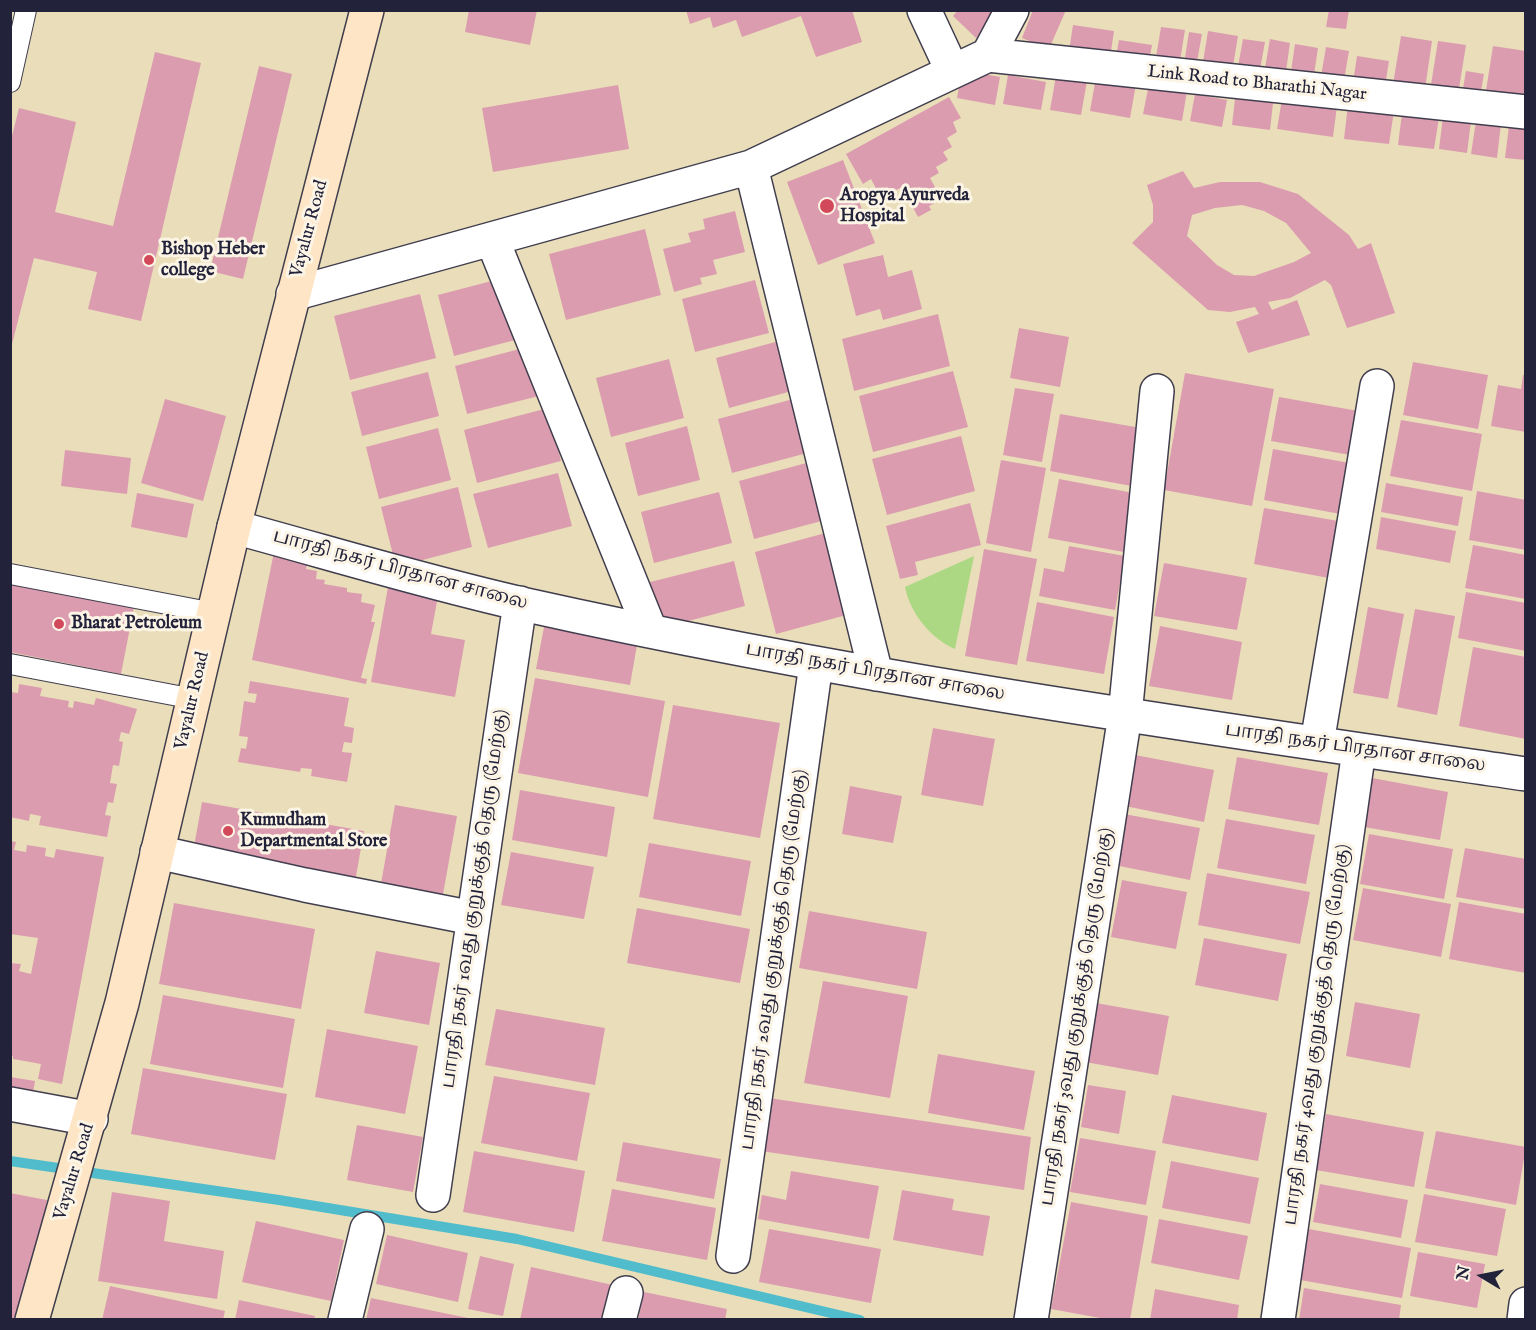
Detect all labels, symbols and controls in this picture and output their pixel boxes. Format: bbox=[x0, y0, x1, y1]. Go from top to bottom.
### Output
street label: Link Road to Bharathi Nagar bbox=[1146, 62, 1368, 106]
street label: Vayalur Road bbox=[287, 178, 333, 280]
place label: Arogya Ayurveda Hospital bbox=[840, 185, 969, 228]
marker: Arogya Ayurveda Hospital bbox=[818, 197, 836, 215]
place label: Bishop Heber college bbox=[161, 239, 265, 282]
marker: Bishop Heber college bbox=[142, 253, 156, 267]
street label: பாரதி நகர் பிரதான சாலை bbox=[270, 527, 530, 615]
place label: Bharat Petroleum bbox=[71, 613, 202, 635]
marker: Bharat Petroleum bbox=[52, 617, 66, 631]
street label: பாரதி நகர் பிரதான சாலை bbox=[744, 640, 1006, 706]
street label: Vayalur Road bbox=[171, 650, 215, 752]
street label: பாரதி நகர் 1வது குறுக்குத் தெரு (மேற்கு) bbox=[439, 708, 513, 1090]
street label: பாரதி நகர் பிரதான சாலை bbox=[1224, 720, 1486, 778]
street label: பாரதி நகர் 2வது குறுக்குத் தெரு (மேற்கு) bbox=[738, 768, 812, 1152]
place label: Kumudham Departmental Store bbox=[240, 810, 387, 852]
marker: Kumudham Departmental Store bbox=[221, 824, 235, 838]
street label: பாரதி நகர் 3வது குறுக்குத் தெரு (மேற்கு) bbox=[1037, 826, 1119, 1208]
street label: பாரதி நகர் 4வது குறுக்குத் தெரு (மேற்கு) bbox=[1281, 843, 1355, 1227]
street label: Vayalur Road bbox=[50, 1121, 100, 1223]
north arrow bbox=[1452, 1246, 1512, 1306]
text: N bbox=[1453, 1264, 1475, 1281]

